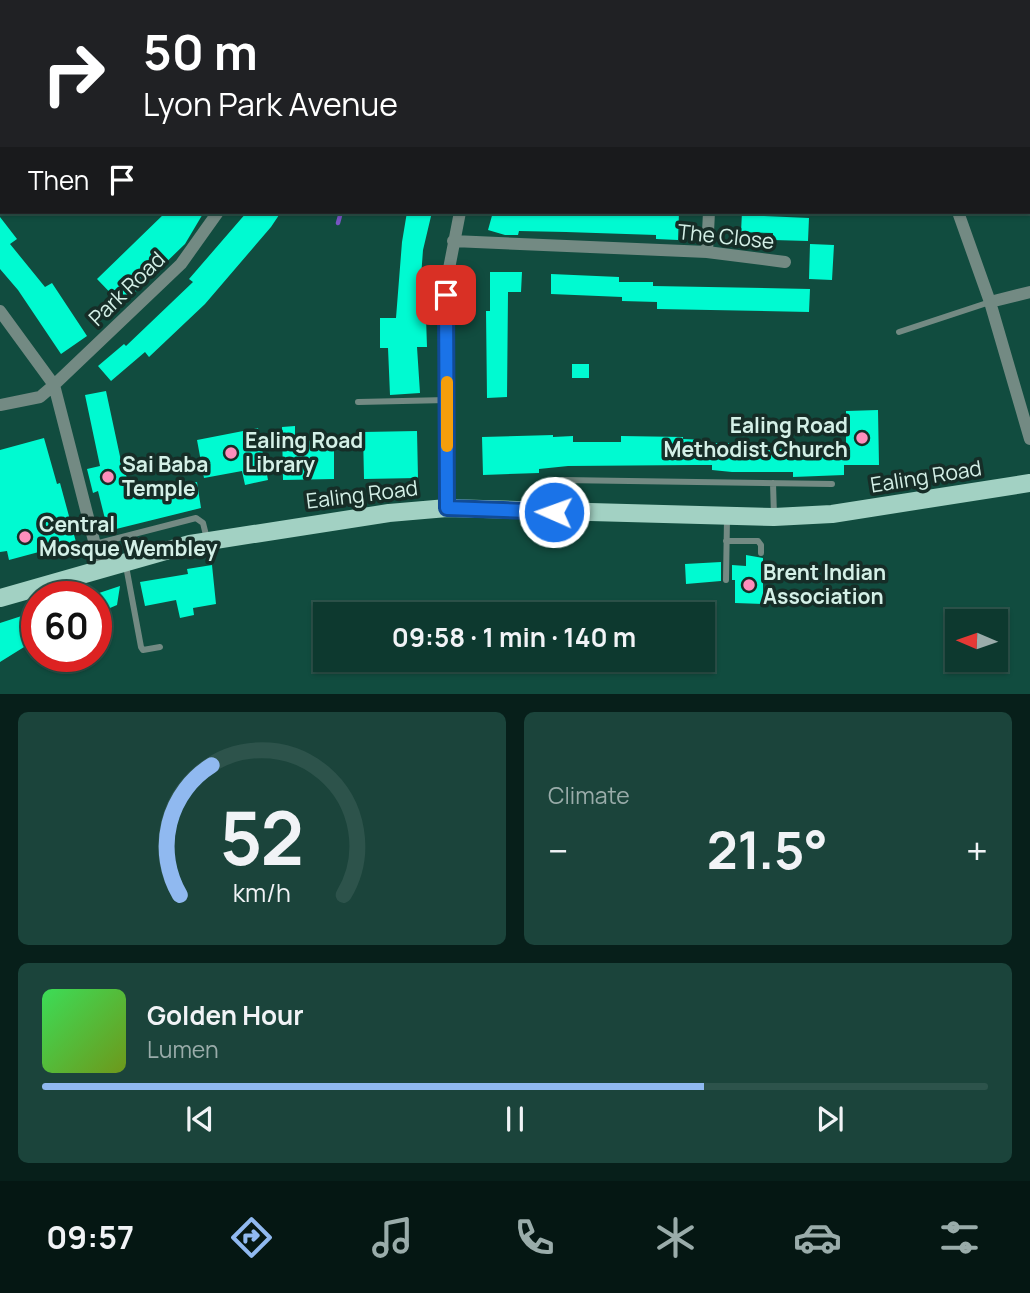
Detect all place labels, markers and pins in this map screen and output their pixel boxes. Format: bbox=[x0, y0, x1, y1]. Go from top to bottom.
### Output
pin bbox=[416, 265, 476, 325]
place label: Ealing Road Methodist Church bbox=[664, 411, 848, 463]
place label: Ealing Road Library bbox=[245, 426, 363, 478]
marker: Ealing Road Methodist Church bbox=[854, 430, 870, 446]
marker: Ealing Road Library bbox=[223, 445, 239, 461]
place label: Sai Baba Temple bbox=[122, 450, 208, 502]
marker: Sai Baba Temple bbox=[100, 469, 116, 485]
place label: Central Mosque Wembley bbox=[39, 510, 218, 562]
marker: Central Mosque Wembley bbox=[17, 529, 33, 545]
place label: Brent Indian Association bbox=[763, 558, 886, 610]
marker: Brent Indian Association bbox=[741, 577, 757, 593]

